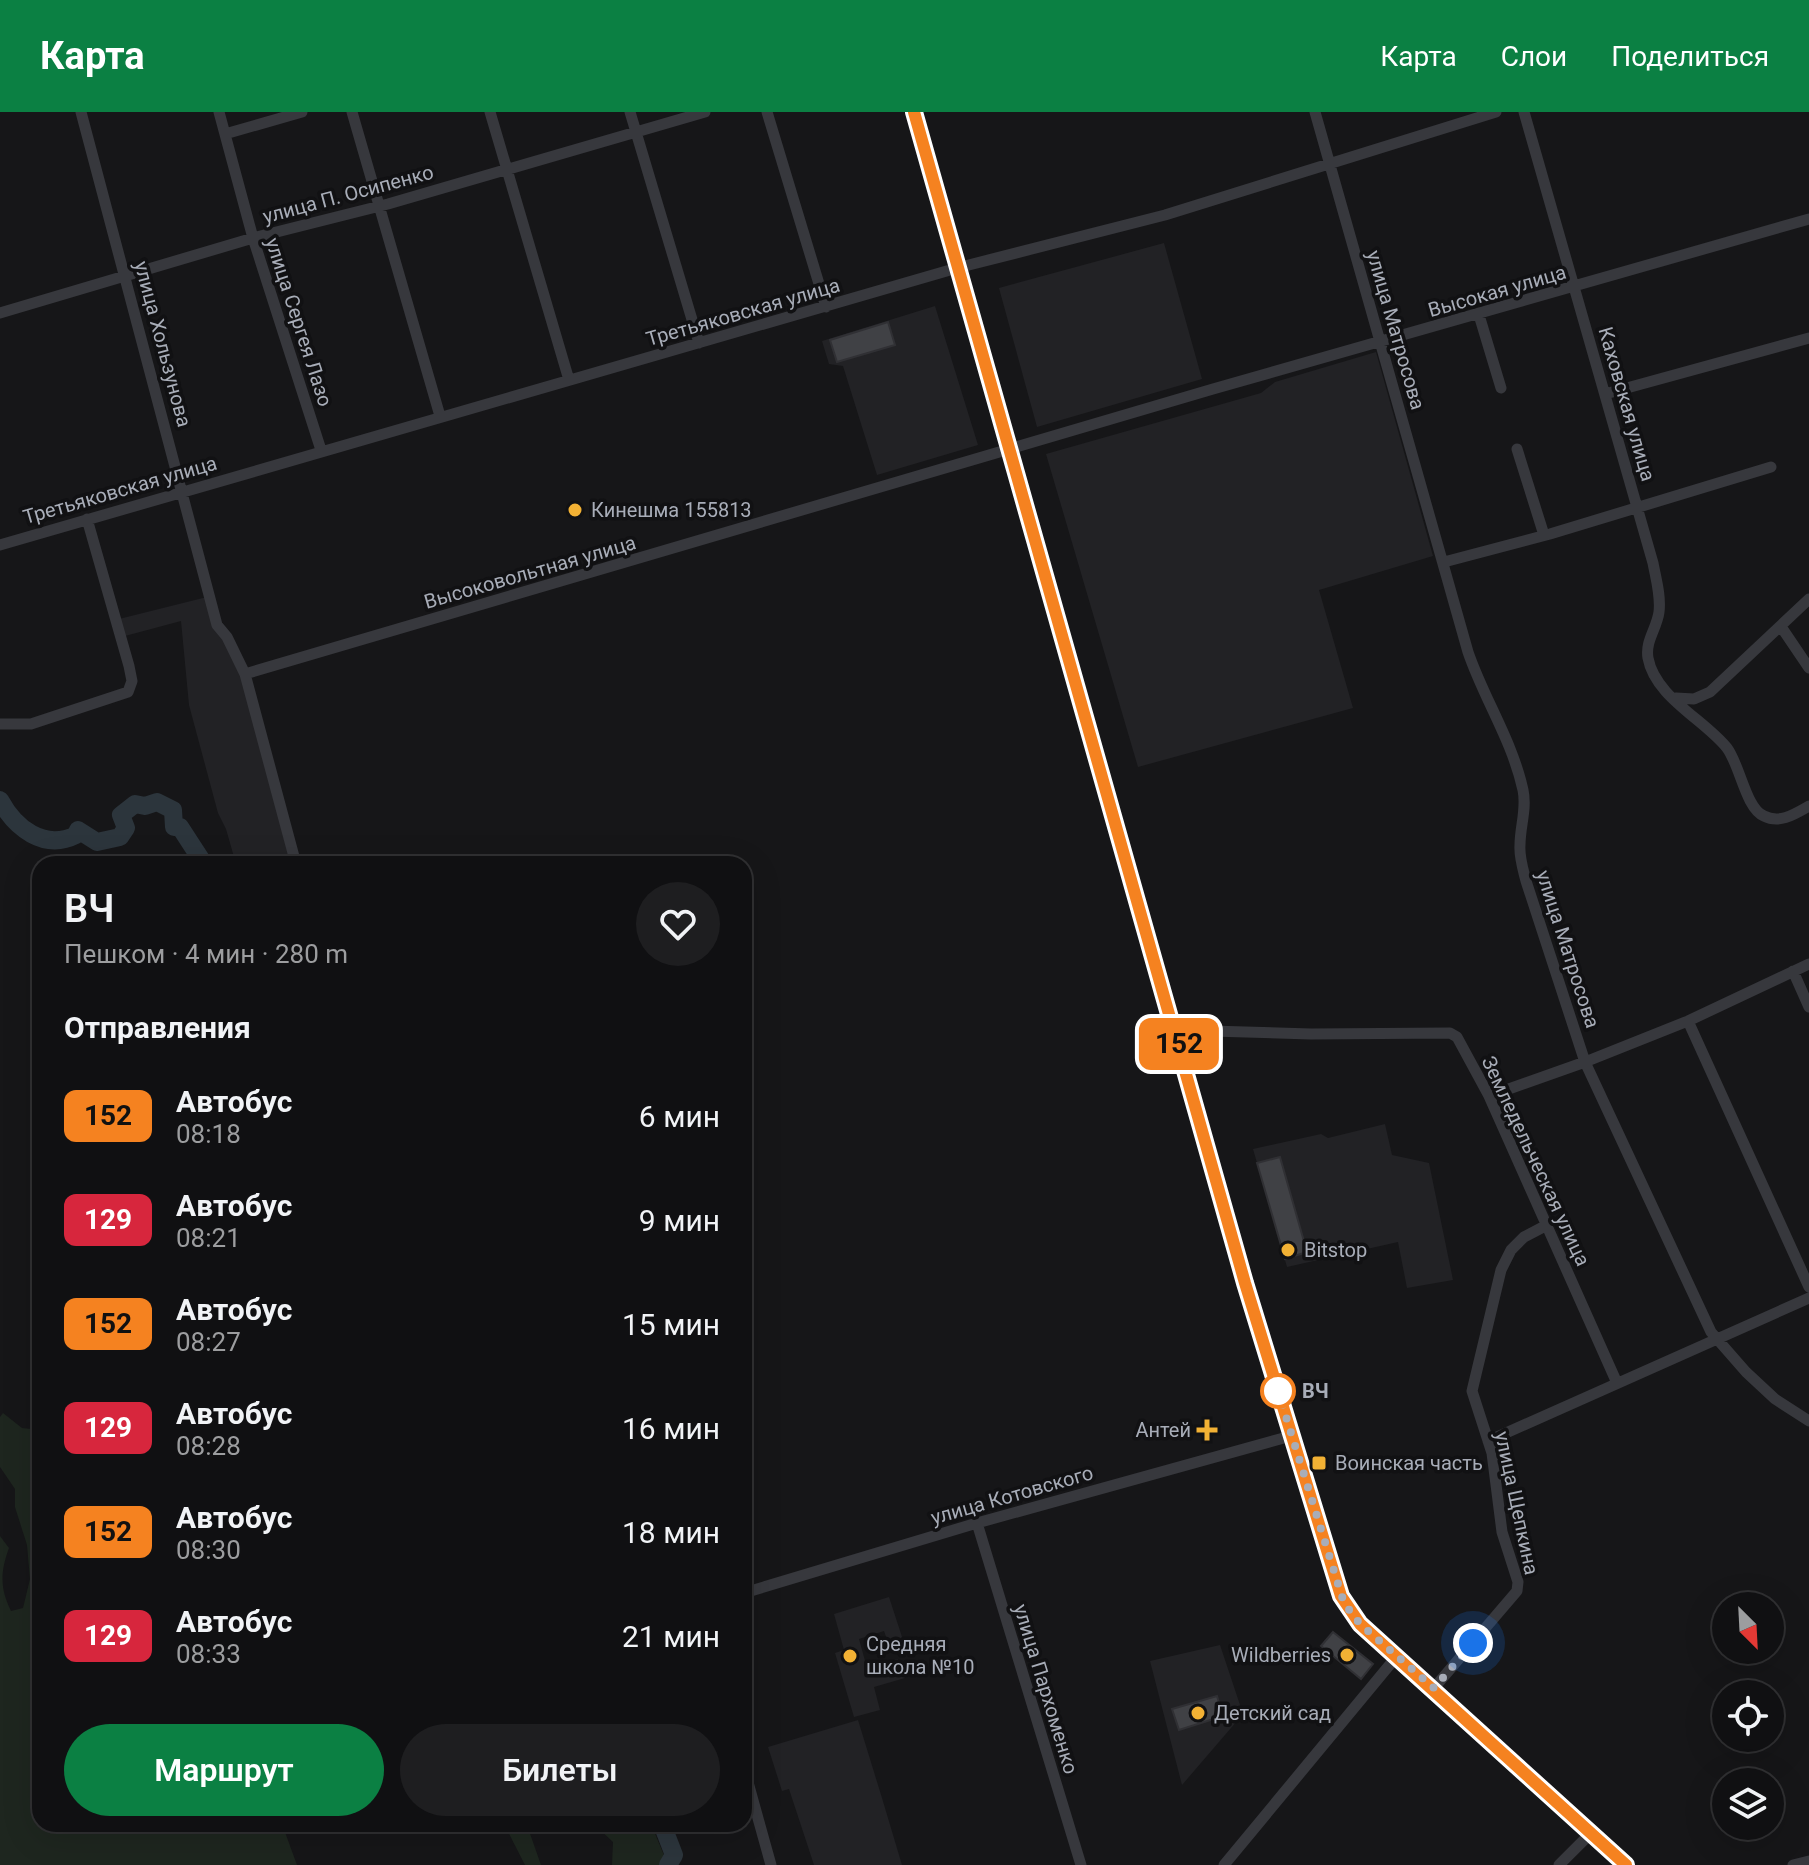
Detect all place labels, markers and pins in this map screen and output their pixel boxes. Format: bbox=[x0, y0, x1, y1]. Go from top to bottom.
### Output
place label: Кинешма 155813 bbox=[591, 498, 752, 522]
marker: Кинешма 155813 bbox=[566, 501, 584, 519]
place label: Bitstop bbox=[1304, 1238, 1367, 1262]
marker: Bitstop bbox=[1279, 1241, 1297, 1259]
marker: ВЧ bbox=[1261, 1374, 1295, 1408]
place label: ВЧ bbox=[1302, 1379, 1329, 1403]
place label: Антей bbox=[1135, 1418, 1191, 1442]
marker: Антей bbox=[1198, 1421, 1216, 1439]
place label: Воинская часть bbox=[1335, 1451, 1483, 1475]
marker: Воинская часть bbox=[1310, 1454, 1328, 1472]
place label: Средняя школа №10 bbox=[866, 1632, 975, 1679]
place label: Wildberries bbox=[1231, 1643, 1331, 1667]
marker: Wildberries bbox=[1338, 1646, 1356, 1664]
marker: Средняя школа №10 bbox=[841, 1647, 859, 1665]
place label: Детский сад bbox=[1214, 1701, 1331, 1725]
marker: Детский сад bbox=[1189, 1704, 1207, 1722]

